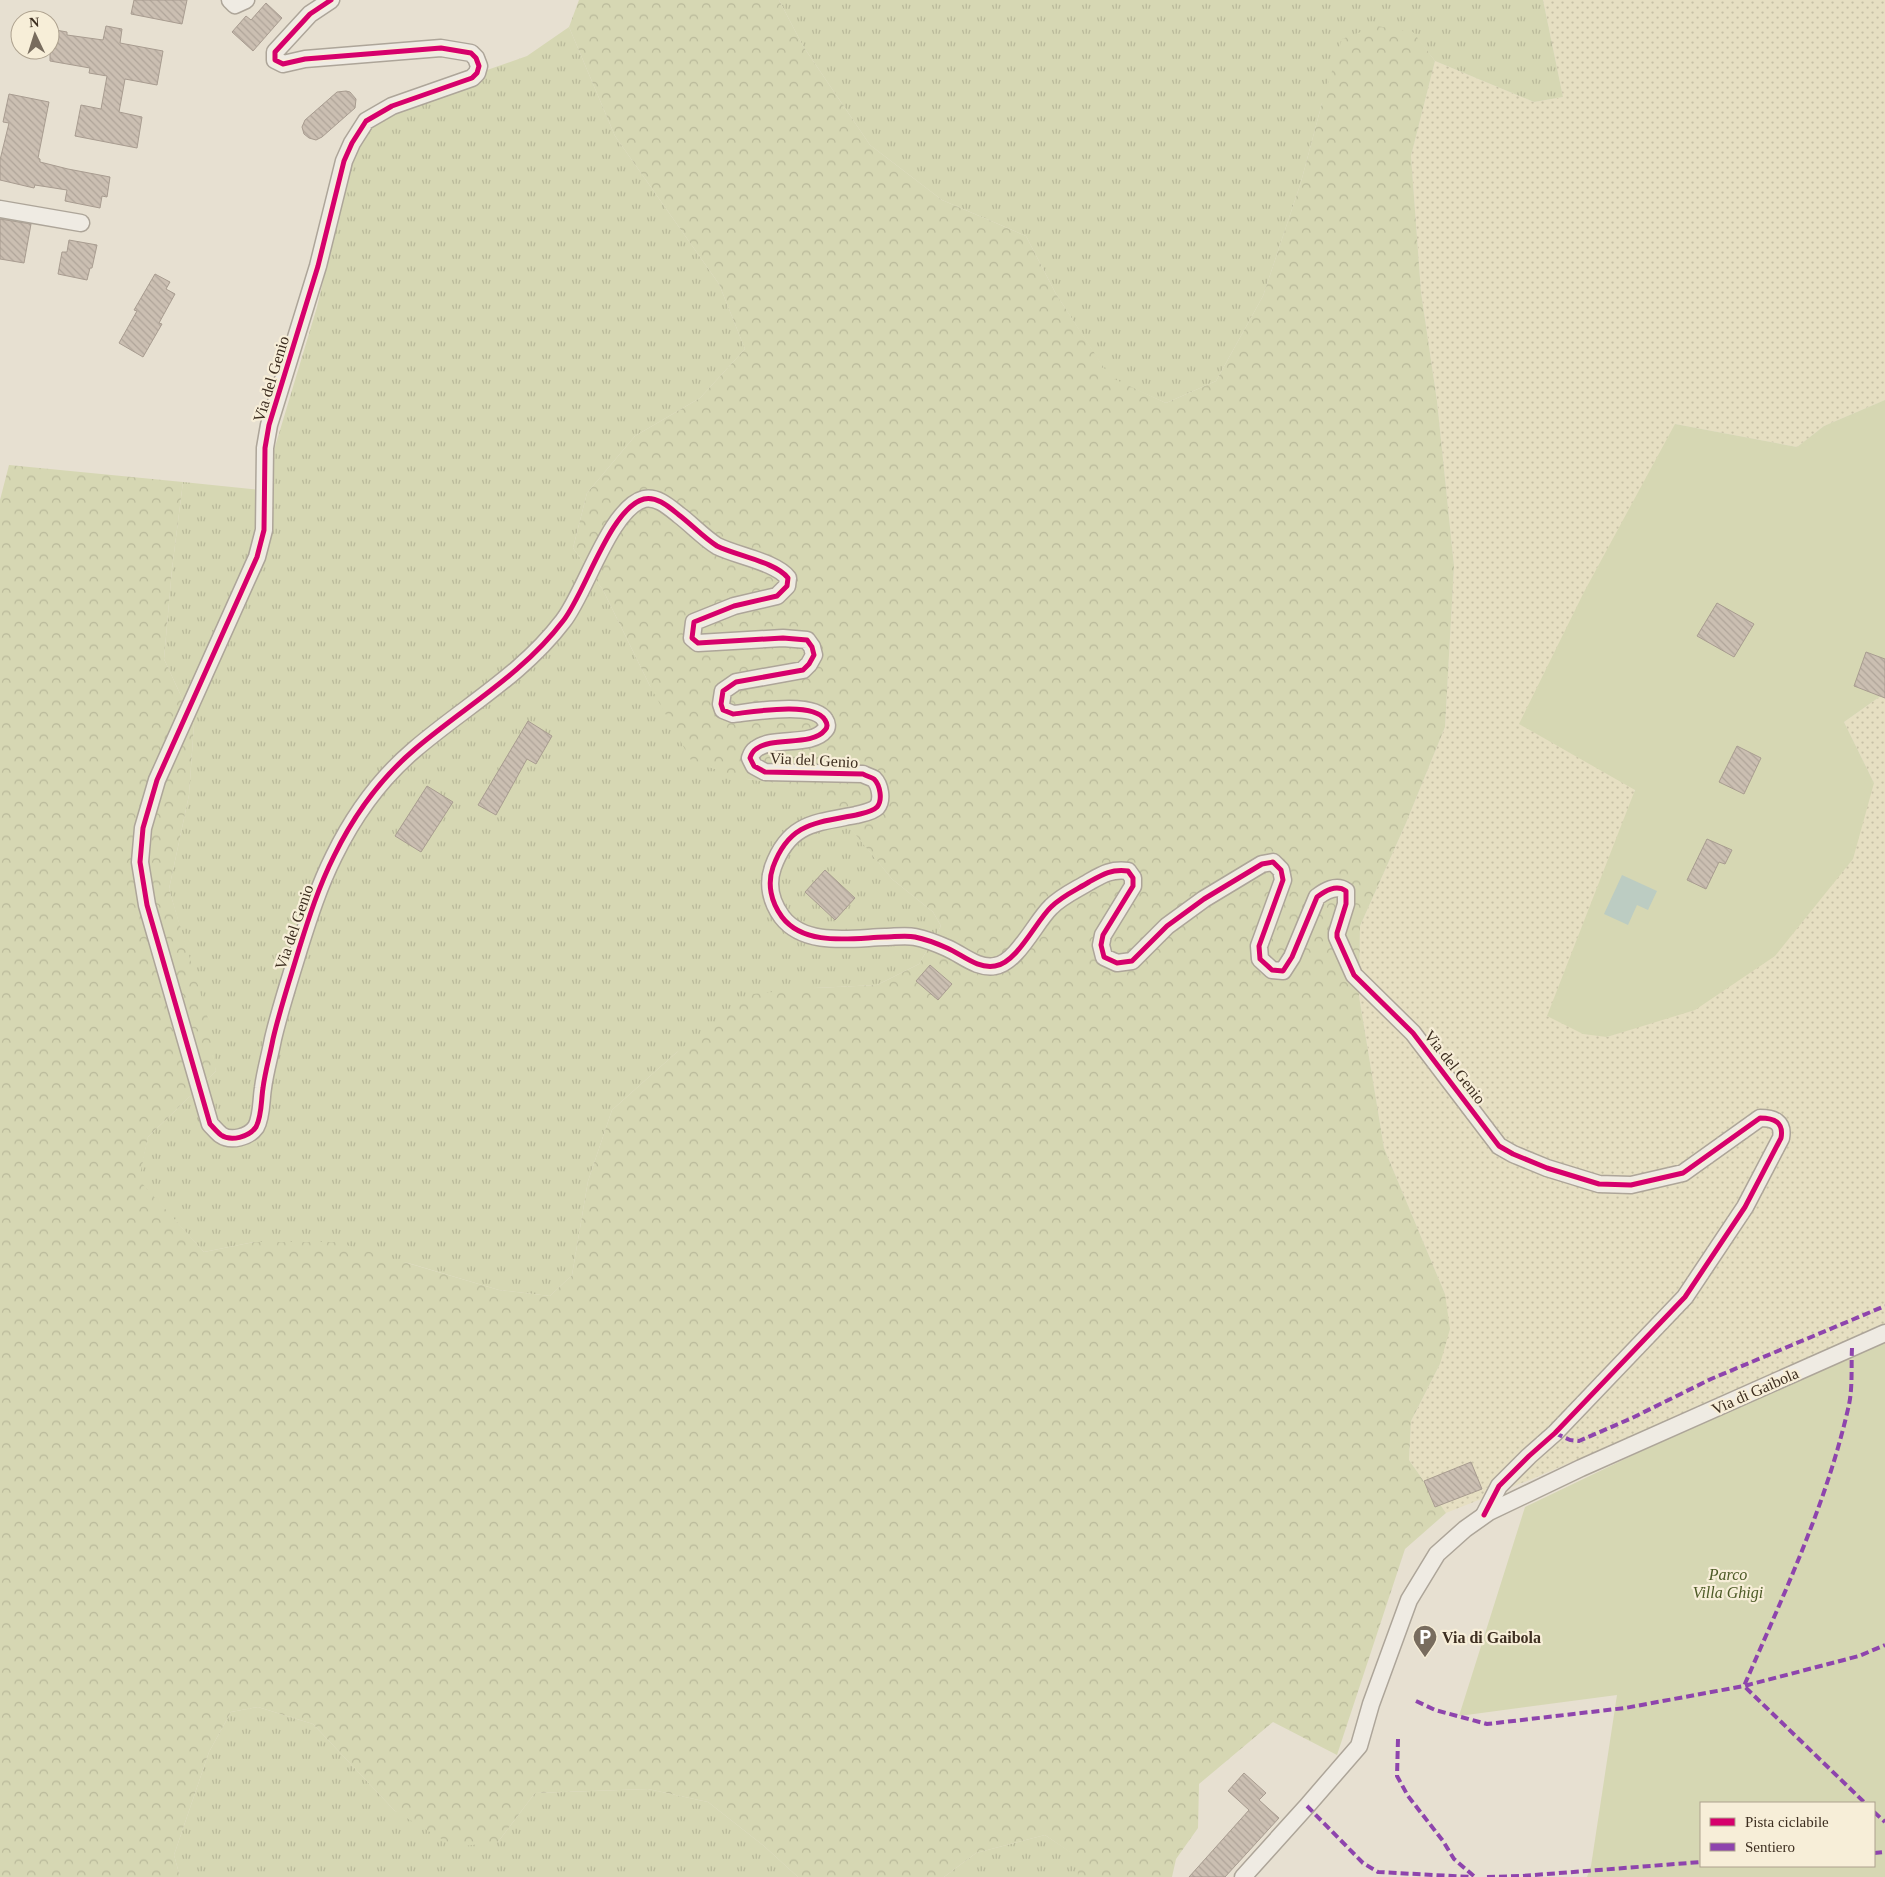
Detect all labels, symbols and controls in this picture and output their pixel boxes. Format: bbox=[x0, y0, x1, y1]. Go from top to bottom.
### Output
north arrow bbox=[10, 10, 60, 60]
text: N bbox=[29, 15, 40, 30]
street label: Via del Genio bbox=[250, 334, 292, 424]
street label: Via del Genio bbox=[769, 749, 859, 771]
street label: Via del Genio bbox=[272, 882, 316, 972]
street label: Via del Genio bbox=[1421, 1027, 1489, 1107]
street label: Via di Gaibola bbox=[1709, 1364, 1801, 1418]
park label: Parco Villa Ghigi bbox=[1693, 1566, 1763, 1602]
parking icon: Via di Gaibola bbox=[1412, 1624, 1438, 1658]
place label: Via di Gaibola bbox=[1442, 1629, 1541, 1646]
legend bbox=[1700, 1802, 1875, 1867]
text: Pista ciclabile bbox=[1745, 1814, 1829, 1830]
text: Sentiero bbox=[1745, 1839, 1795, 1855]

